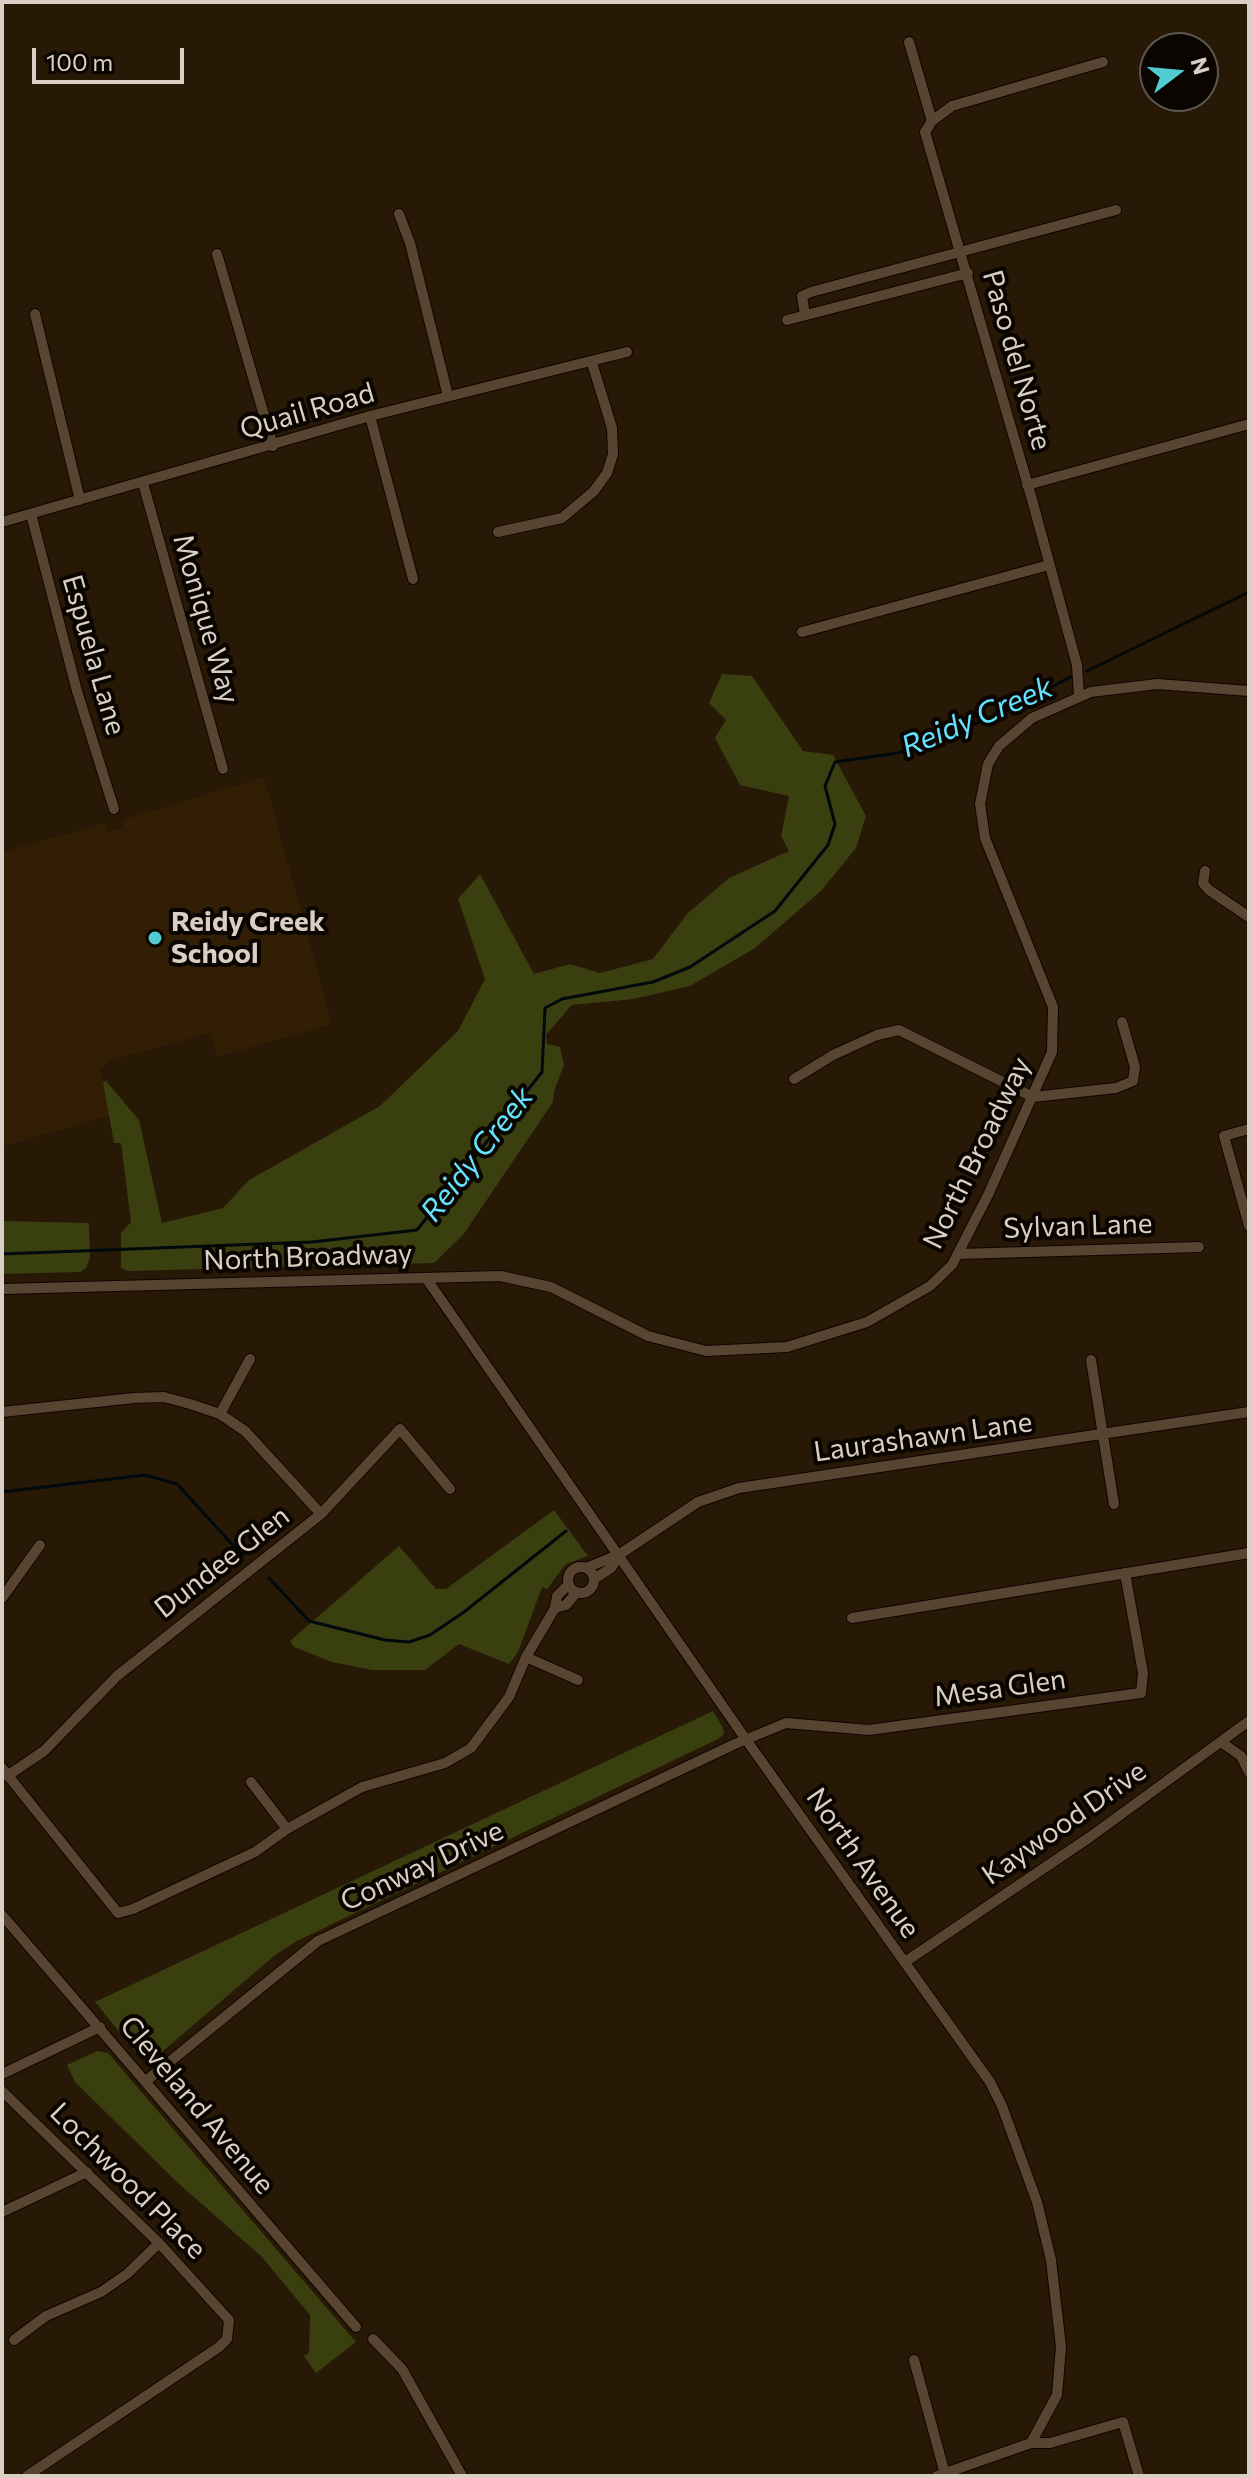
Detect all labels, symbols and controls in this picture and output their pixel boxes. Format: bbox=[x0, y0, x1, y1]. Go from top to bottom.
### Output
scale bar bbox=[36, 32, 188, 82]
north arrow bbox=[1139, 32, 1219, 112]
text: 100 m bbox=[46, 47, 113, 76]
text: N bbox=[1185, 54, 1216, 77]
street label: Paso del Norte bbox=[975, 266, 1059, 454]
street label: Quail Road bbox=[236, 376, 378, 446]
street label: Monique Way bbox=[166, 530, 246, 708]
street label: Espuela Lane bbox=[55, 571, 133, 739]
water label: Reidy Creek bbox=[896, 669, 1058, 765]
place label: Reidy Creek School bbox=[171, 905, 325, 971]
marker: Reidy Creek School bbox=[146, 929, 164, 947]
street label: North Broadway bbox=[916, 1052, 1038, 1254]
water label: Reidy Creek bbox=[413, 1079, 541, 1229]
street label: Sylvan Lane bbox=[1003, 1207, 1153, 1245]
street label: North Broadway bbox=[203, 1237, 413, 1277]
street label: Laurashawn Lane bbox=[812, 1405, 1034, 1469]
street label: Dundee Glen bbox=[148, 1499, 296, 1625]
street label: Mesa Glen bbox=[932, 1662, 1068, 1714]
street label: Kaywood Drive bbox=[976, 1754, 1152, 1892]
street label: North Avenue bbox=[799, 1782, 927, 1944]
street label: Conway Drive bbox=[335, 1814, 509, 1918]
street label: Cleveland Avenue bbox=[113, 2009, 281, 2201]
street label: Lochwood Place bbox=[43, 2096, 213, 2266]

